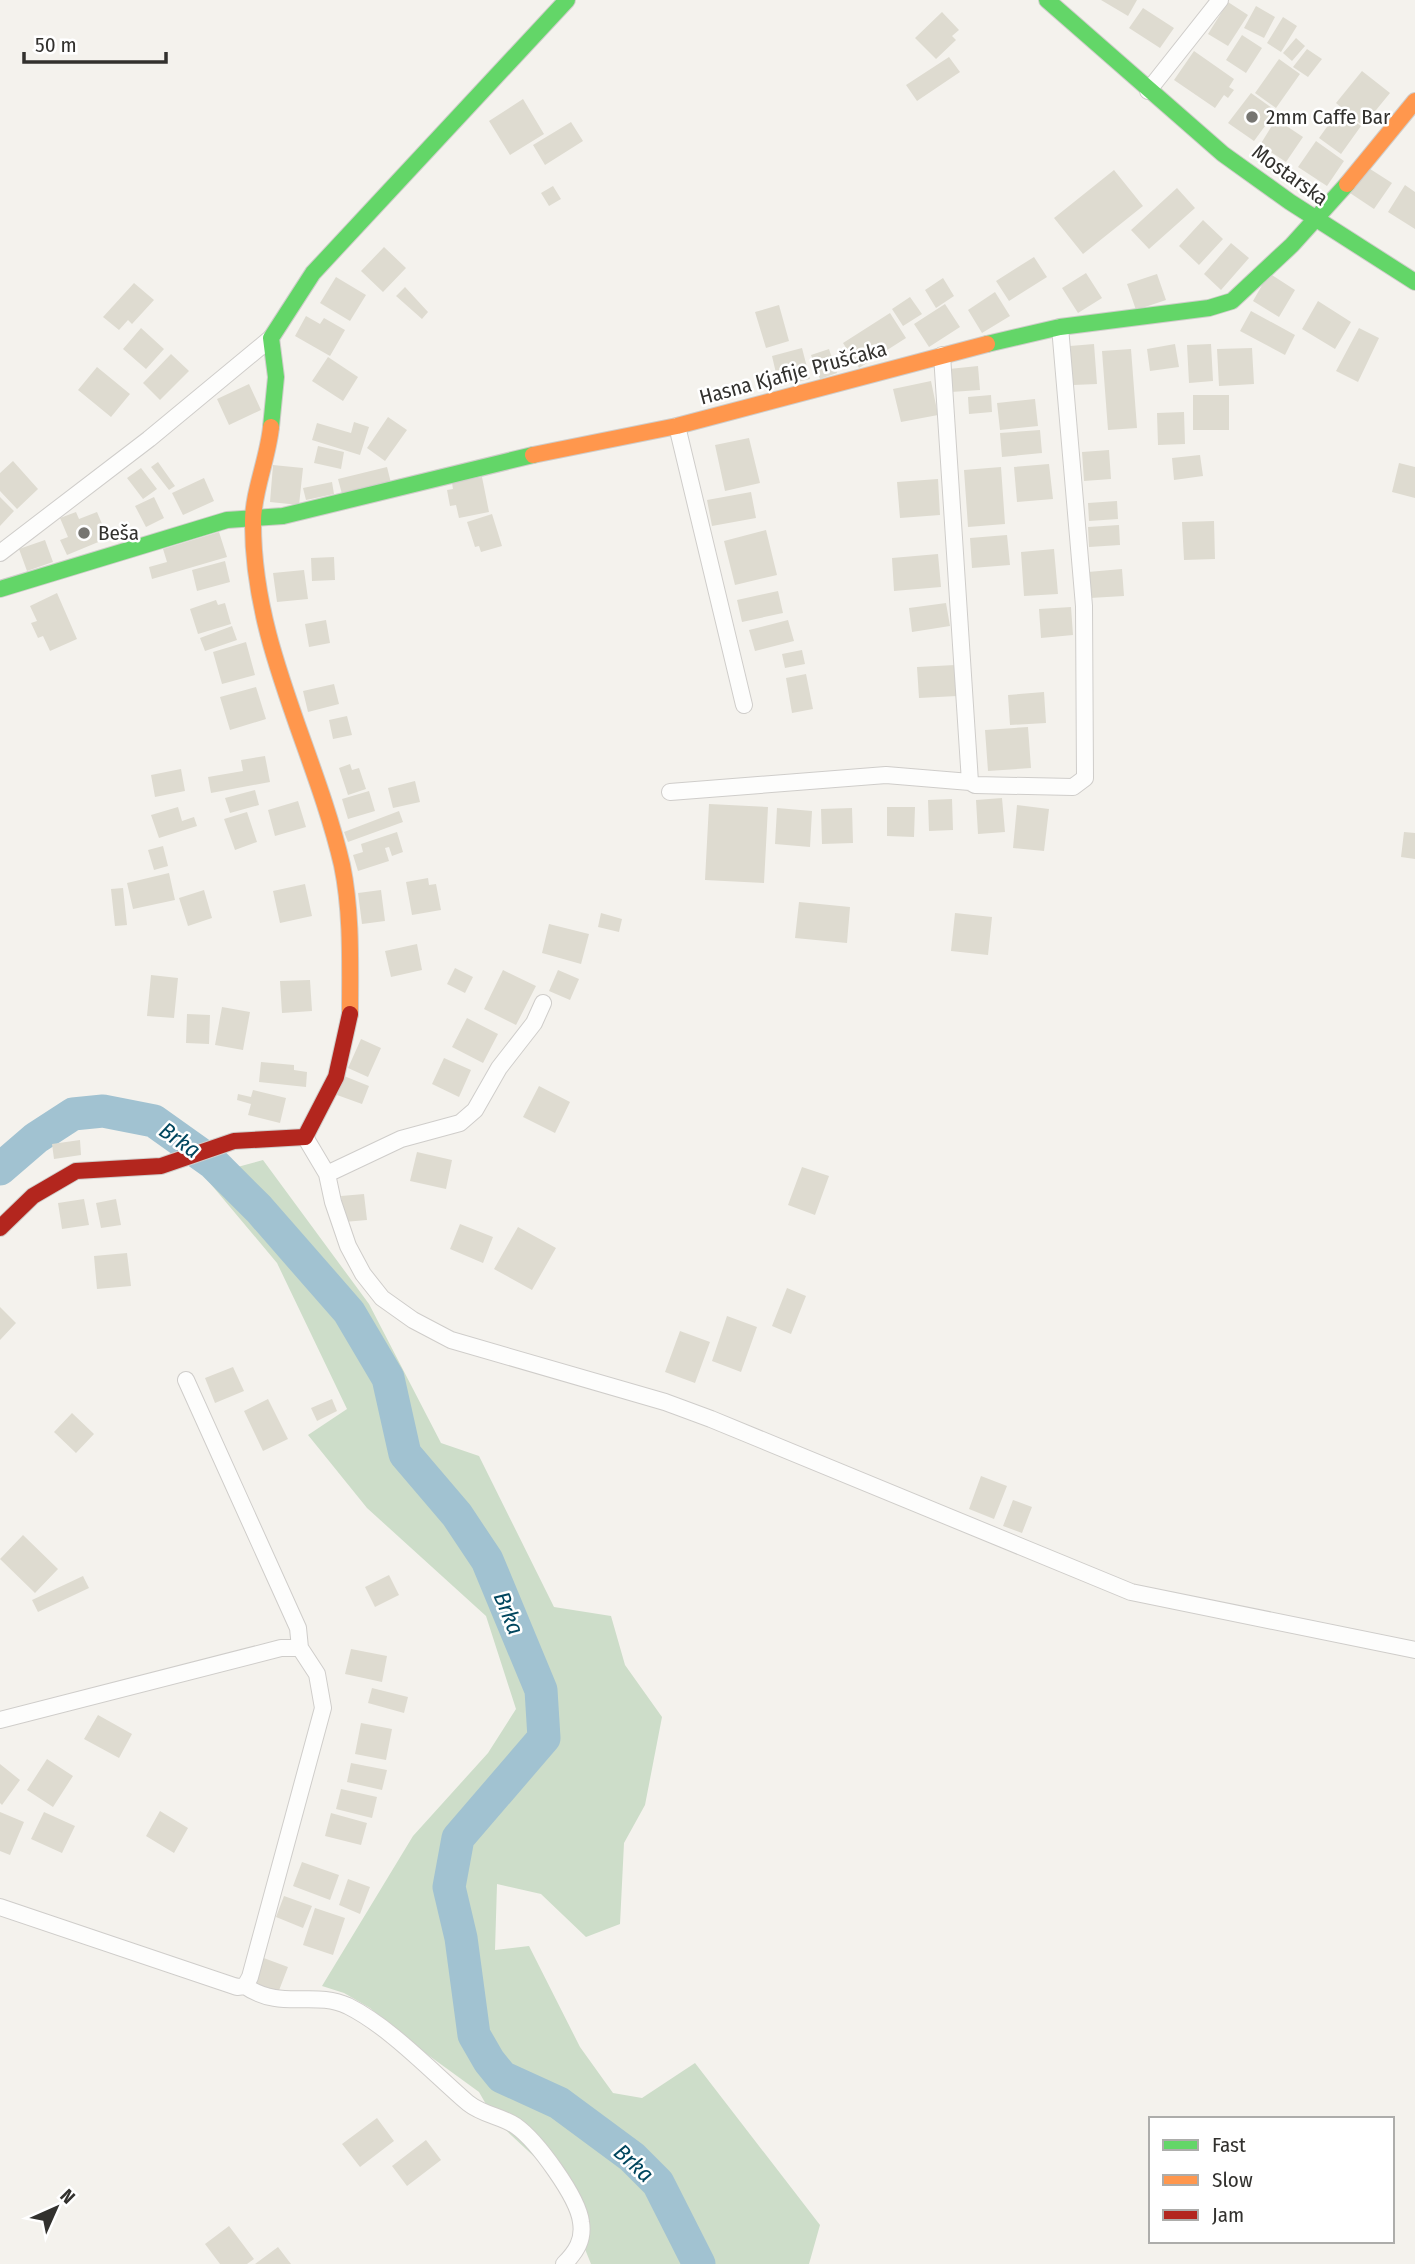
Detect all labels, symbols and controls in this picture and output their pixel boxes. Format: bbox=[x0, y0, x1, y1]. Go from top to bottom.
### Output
scale bar bbox=[24, 21, 166, 65]
text: 50 m bbox=[35, 32, 77, 58]
place label: 2mm Caffe Bar bbox=[1266, 104, 1391, 130]
marker: 2mm Caffe Bar bbox=[1244, 109, 1260, 125]
street label: Mostarska bbox=[1247, 139, 1333, 211]
street label: Hasna Kjafije Prušćaka bbox=[696, 335, 890, 411]
place label: Beša bbox=[98, 520, 139, 546]
marker: Beša bbox=[76, 525, 92, 541]
water label: Brka bbox=[154, 1116, 206, 1164]
water label: Brka bbox=[488, 1587, 530, 1639]
legend bbox=[1149, 2117, 1394, 2243]
text: Fast bbox=[1212, 2132, 1246, 2158]
water label: Brka bbox=[608, 2138, 660, 2188]
text: Slow bbox=[1212, 2167, 1253, 2193]
north arrow bbox=[21, 2173, 91, 2243]
text: N bbox=[56, 2184, 80, 2208]
text: Jam bbox=[1212, 2202, 1244, 2228]

